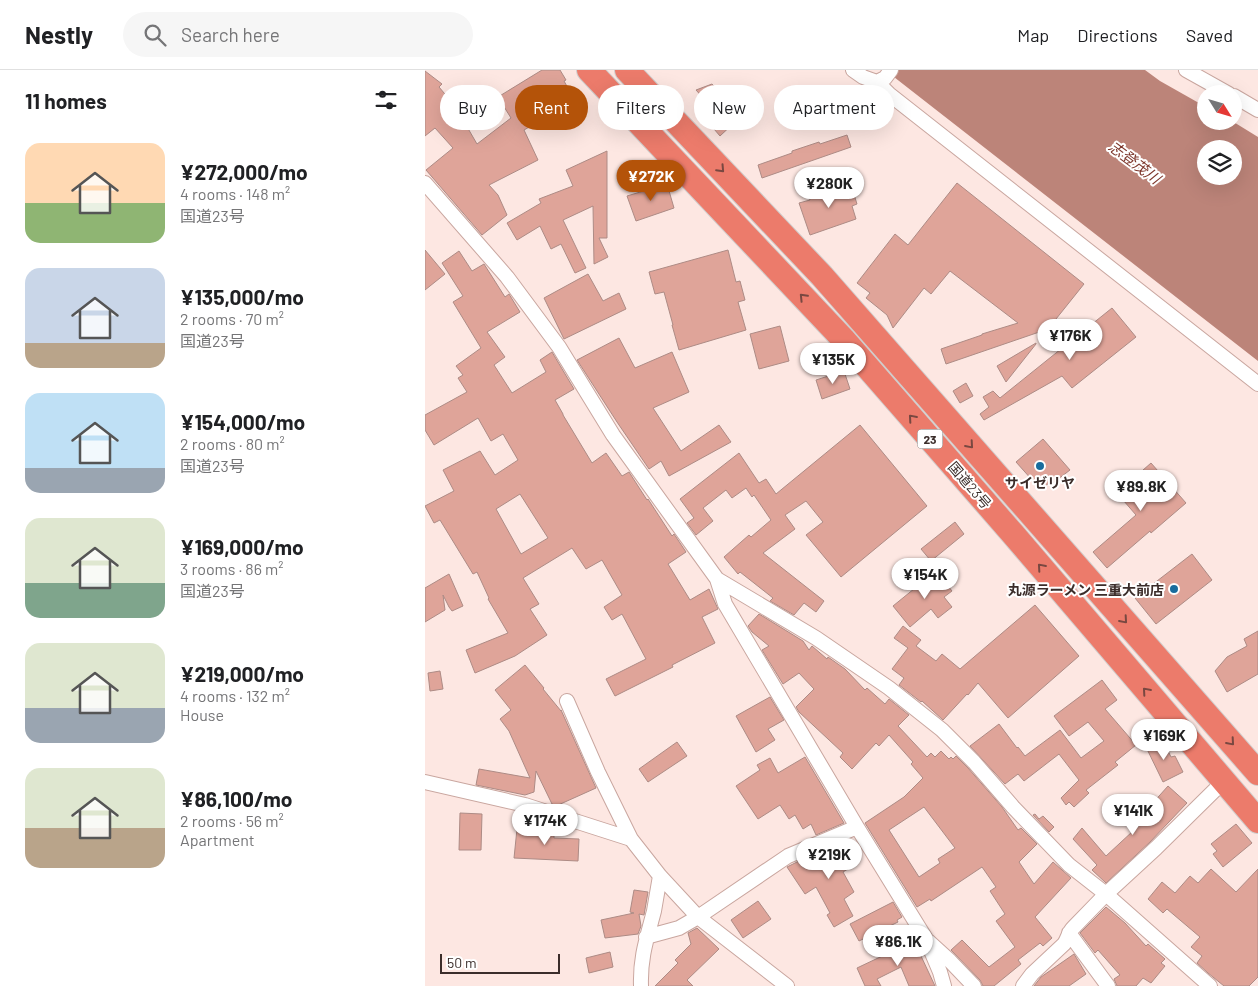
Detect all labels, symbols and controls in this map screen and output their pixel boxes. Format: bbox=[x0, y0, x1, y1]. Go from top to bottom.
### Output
search box bbox=[123, 12, 473, 57]
text: Nestly bbox=[25, 20, 93, 49]
icon: search bbox=[141, 21, 169, 49]
text: Search here bbox=[181, 23, 280, 46]
text: Map bbox=[1017, 24, 1049, 46]
text: Directions bbox=[1077, 24, 1158, 46]
text: Saved bbox=[1186, 24, 1233, 46]
chip: Buy bbox=[440, 85, 505, 130]
chip: Rent bbox=[515, 85, 588, 130]
chip: Filters bbox=[598, 85, 684, 130]
chip: New bbox=[694, 85, 764, 130]
chip: Apartment bbox=[774, 85, 894, 130]
north arrow bbox=[1197, 85, 1243, 130]
map controls bbox=[1197, 85, 1242, 185]
icon: filters bbox=[372, 86, 400, 114]
text: 11 homes bbox=[25, 88, 107, 113]
water label: 志登茂川 bbox=[1106, 137, 1166, 188]
button: layers bbox=[1197, 140, 1242, 185]
text: ¥272,000/mo bbox=[180, 159, 308, 184]
pin: ¥272K bbox=[616, 160, 686, 202]
icon: home bbox=[65, 163, 125, 223]
one-way arrow bbox=[715, 163, 724, 172]
text: ¥272K bbox=[628, 166, 674, 185]
pin: ¥280K bbox=[794, 166, 864, 209]
text: ¥280K bbox=[805, 173, 853, 192]
text: 4 rooms · 148 m² bbox=[180, 184, 290, 203]
text: 国道23号 bbox=[180, 206, 245, 225]
text: ¥135,000/mo bbox=[180, 284, 304, 309]
icon: home bbox=[65, 288, 125, 348]
one-way arrow bbox=[800, 294, 809, 303]
text: 2 rooms · 70 m² bbox=[180, 309, 284, 328]
pin: ¥176K bbox=[1035, 318, 1105, 361]
text: ¥176K bbox=[1048, 325, 1092, 344]
text: 国道23号 bbox=[180, 331, 245, 350]
pin: ¥135K bbox=[798, 342, 868, 385]
text: ¥135K bbox=[811, 349, 855, 368]
text: ¥154,000/mo bbox=[180, 409, 305, 434]
icon: home bbox=[65, 413, 125, 473]
one-way arrow bbox=[908, 414, 917, 423]
road number: 23 bbox=[917, 429, 943, 448]
text: 2 rooms · 80 m² bbox=[180, 434, 285, 453]
one-way arrow bbox=[964, 440, 973, 449]
text: 国道23号 bbox=[180, 456, 245, 475]
street label: 国道23号 bbox=[945, 458, 995, 512]
marker: サイゼリヤ bbox=[1034, 460, 1046, 472]
pin: ¥89.8K bbox=[1100, 470, 1182, 512]
place label: サイゼリヤ bbox=[1005, 474, 1075, 491]
text: ¥89.8K bbox=[1115, 476, 1167, 495]
text: ¥169,000/mo bbox=[180, 534, 304, 559]
icon: home bbox=[65, 538, 125, 598]
pin: ¥154K bbox=[890, 558, 960, 600]
text: 3 rooms · 86 m² bbox=[180, 559, 284, 578]
text: ¥154K bbox=[903, 564, 947, 583]
one-way arrow bbox=[1038, 564, 1047, 573]
text: 国道23号 bbox=[180, 581, 245, 600]
place label: 丸源ラーメン 三重大前店 bbox=[1008, 581, 1164, 598]
marker: 丸源ラーメン 三重大前店 bbox=[1168, 583, 1180, 595]
one-way arrow bbox=[1118, 614, 1127, 623]
text: ¥219,000/mo bbox=[180, 661, 304, 686]
icon: home bbox=[65, 663, 125, 723]
text: 4 rooms · 132 m² bbox=[180, 686, 290, 705]
one-way arrow bbox=[1143, 687, 1152, 696]
text: House bbox=[180, 705, 224, 724]
pin: ¥169K bbox=[1129, 718, 1199, 761]
text: ¥169K bbox=[1142, 725, 1186, 744]
one-way arrow bbox=[1226, 736, 1235, 745]
text: ¥86,100/mo bbox=[180, 786, 292, 811]
icon: home bbox=[65, 788, 125, 848]
pin: ¥141K bbox=[1098, 794, 1168, 836]
text: ¥141K bbox=[1113, 800, 1153, 819]
pin: ¥174K bbox=[510, 804, 580, 846]
text: ¥174K bbox=[523, 810, 567, 829]
text: 2 rooms · 56 m² bbox=[180, 811, 284, 830]
text: Apartment bbox=[180, 830, 255, 849]
pin: ¥219K bbox=[794, 838, 864, 880]
text: ¥219K bbox=[807, 844, 851, 863]
pin: ¥86.1K bbox=[857, 924, 939, 967]
text: ¥86.1K bbox=[874, 931, 922, 950]
scale bar bbox=[440, 951, 560, 974]
text: 50 m bbox=[447, 954, 476, 971]

